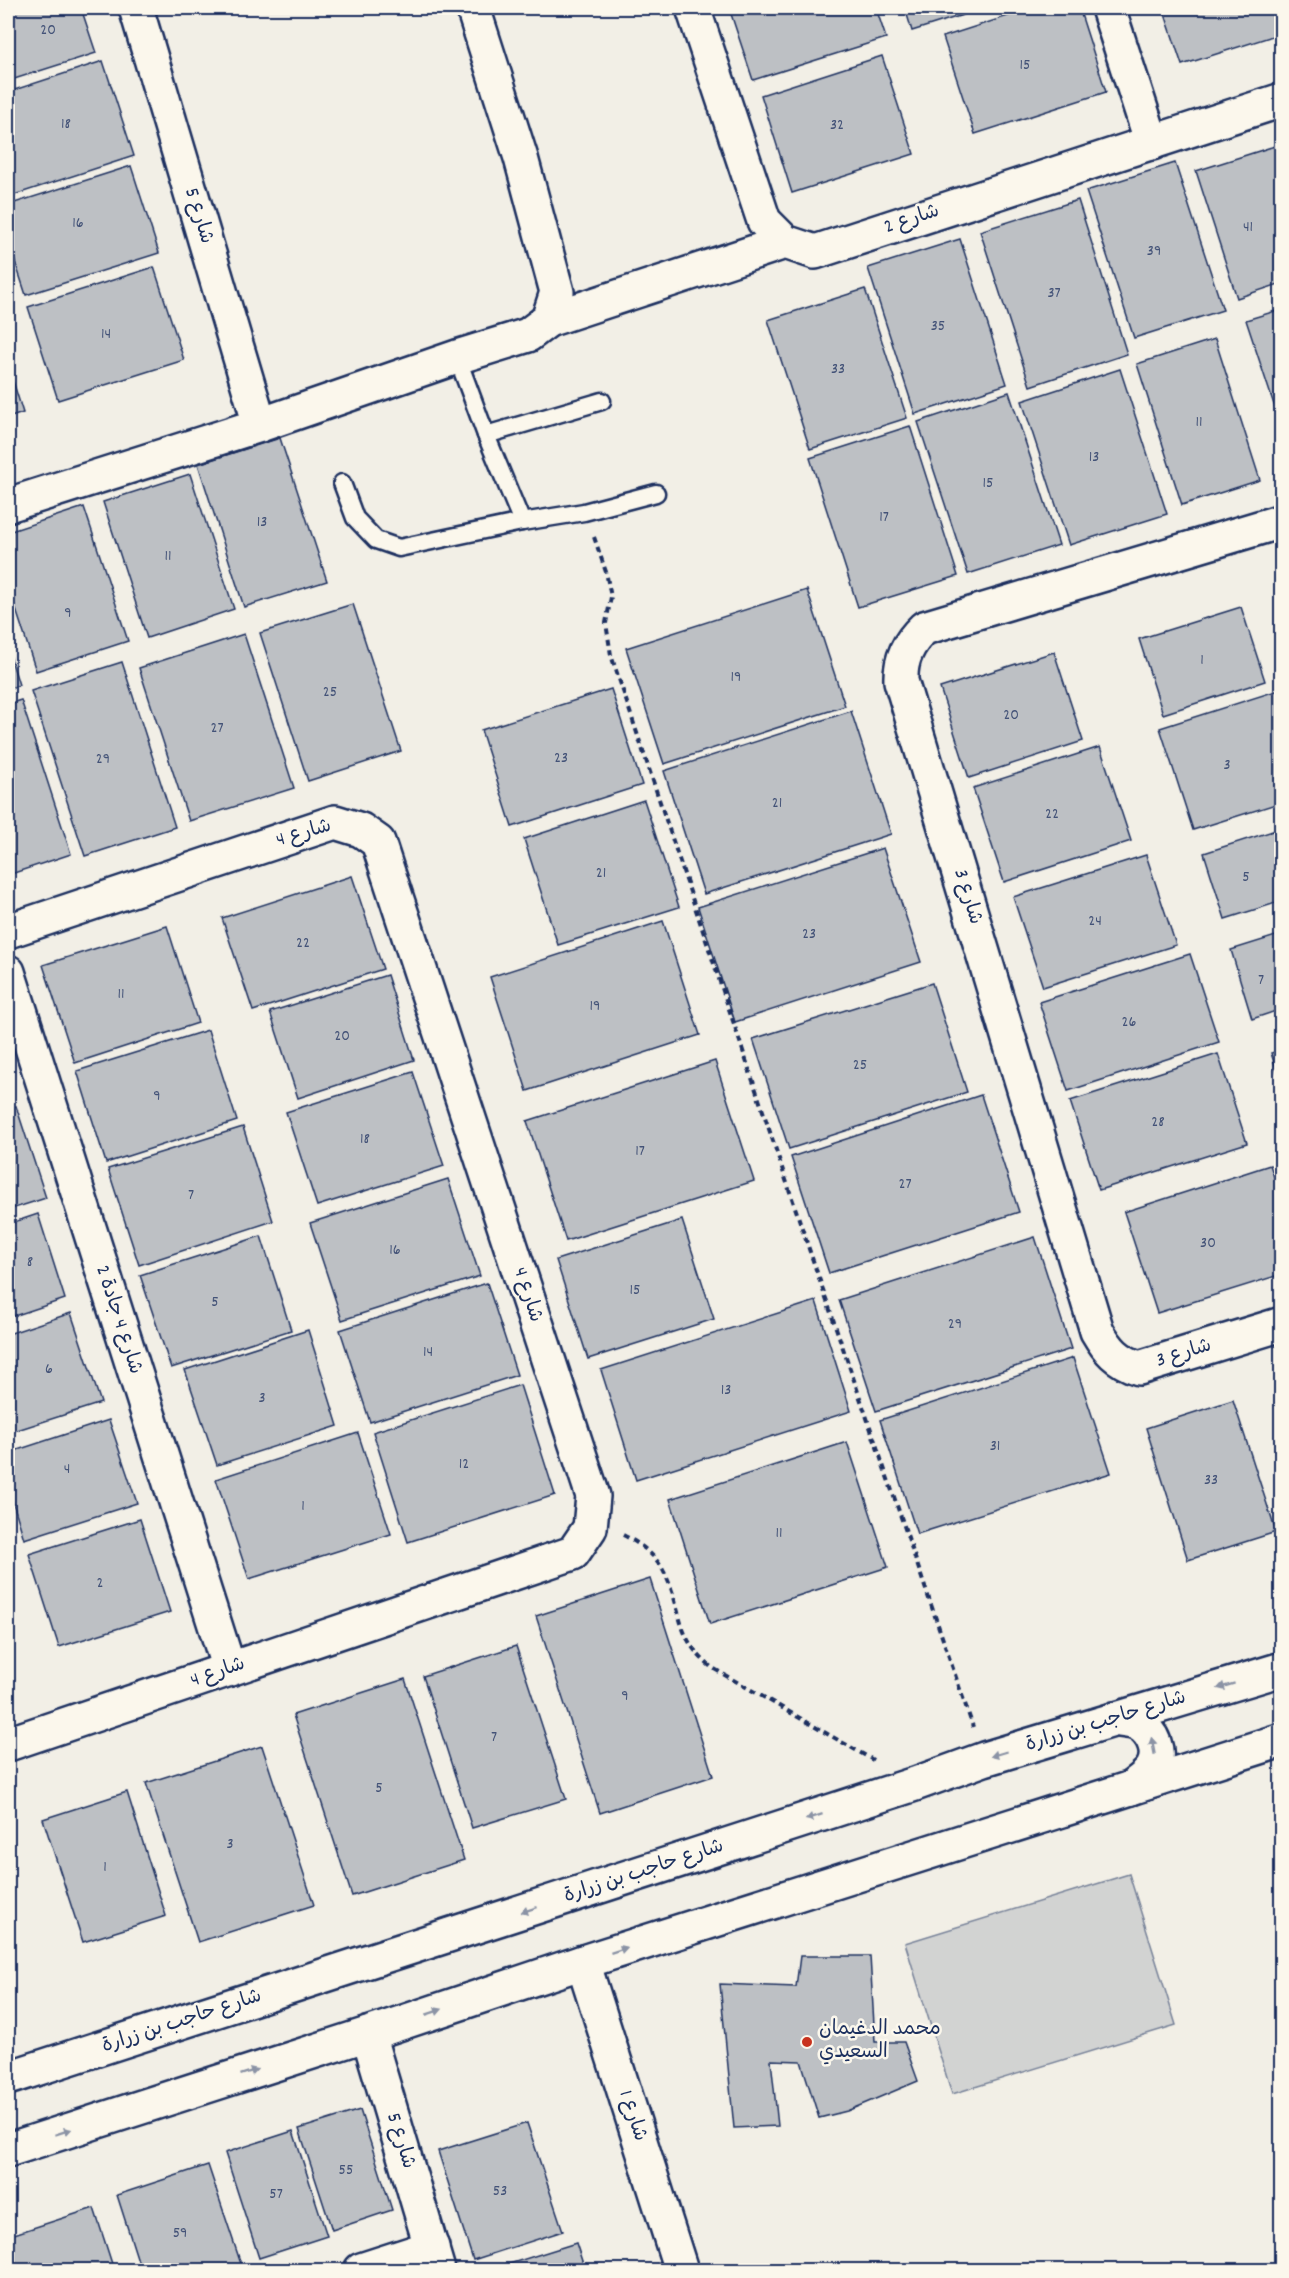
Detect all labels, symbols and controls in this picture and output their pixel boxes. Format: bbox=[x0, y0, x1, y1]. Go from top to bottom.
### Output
house number: 20 bbox=[40, 19, 56, 42]
house number: 15 bbox=[1020, 54, 1030, 77]
house number: 18 bbox=[61, 113, 71, 136]
house number: 32 bbox=[830, 114, 844, 137]
street label: شارع 5 bbox=[176, 185, 220, 247]
street label: شارع 2 bbox=[881, 198, 943, 242]
house number: 16 bbox=[72, 212, 84, 235]
house number: 41 bbox=[1243, 216, 1253, 239]
house number: 39 bbox=[1147, 240, 1161, 263]
house number: 37 bbox=[1047, 282, 1061, 305]
house number: 35 bbox=[931, 315, 945, 338]
house number: 14 bbox=[101, 323, 111, 346]
house number: 33 bbox=[831, 358, 845, 381]
house number: 11 bbox=[1195, 411, 1203, 434]
house number: 13 bbox=[1089, 446, 1099, 469]
house number: 15 bbox=[983, 472, 993, 495]
house number: 17 bbox=[879, 506, 889, 529]
house number: 13 bbox=[257, 511, 267, 534]
house number: 11 bbox=[164, 545, 172, 568]
house number: 9 bbox=[64, 602, 72, 625]
house number: 1 bbox=[1200, 649, 1204, 672]
house number: 19 bbox=[731, 666, 741, 689]
house number: 25 bbox=[323, 681, 337, 704]
house number: 20 bbox=[1003, 704, 1019, 727]
house number: 27 bbox=[210, 717, 224, 740]
house number: 23 bbox=[554, 747, 568, 770]
house number: 29 bbox=[96, 748, 110, 771]
house number: 3 bbox=[1223, 754, 1231, 777]
house number: 21 bbox=[772, 792, 782, 815]
house number: 22 bbox=[1045, 803, 1059, 826]
street label: شارع 4 bbox=[273, 813, 335, 855]
house number: 21 bbox=[596, 862, 606, 885]
street label: شارع 3 bbox=[945, 866, 989, 928]
house number: 5 bbox=[1242, 866, 1250, 889]
house number: 24 bbox=[1088, 910, 1102, 933]
house number: 23 bbox=[802, 923, 816, 946]
house number: 22 bbox=[296, 932, 310, 955]
house number: 7 bbox=[1258, 969, 1264, 992]
house number: 11 bbox=[117, 983, 125, 1006]
house number: 19 bbox=[590, 995, 600, 1018]
house number: 26 bbox=[1122, 1011, 1137, 1034]
house number: 20 bbox=[334, 1025, 350, 1048]
house number: 25 bbox=[853, 1054, 867, 1077]
house number: 9 bbox=[153, 1085, 161, 1108]
house number: 28 bbox=[1151, 1111, 1165, 1134]
house number: 18 bbox=[360, 1128, 370, 1151]
house number: 17 bbox=[635, 1140, 645, 1163]
house number: 27 bbox=[898, 1173, 912, 1196]
house number: 7 bbox=[188, 1184, 194, 1207]
house number: 30 bbox=[1200, 1232, 1216, 1255]
house number: 16 bbox=[389, 1239, 401, 1262]
house number: 8 bbox=[27, 1251, 33, 1274]
street label: شارع 4 جادة 2 bbox=[87, 1262, 149, 1378]
street label: شارع 4 bbox=[505, 1264, 549, 1326]
house number: 15 bbox=[630, 1279, 640, 1302]
house number: 5 bbox=[211, 1291, 219, 1314]
house number: 29 bbox=[948, 1313, 962, 1336]
street label: شارع 3 bbox=[1153, 1332, 1215, 1376]
house number: 14 bbox=[423, 1341, 433, 1364]
house number: 6 bbox=[45, 1358, 53, 1381]
house number: 13 bbox=[721, 1379, 731, 1402]
house number: 3 bbox=[258, 1387, 266, 1410]
house number: 31 bbox=[990, 1435, 1000, 1458]
house number: 12 bbox=[459, 1453, 469, 1476]
house number: 4 bbox=[64, 1458, 70, 1481]
house number: 33 bbox=[1204, 1469, 1218, 1492]
house number: 1 bbox=[301, 1495, 305, 1518]
house number: 11 bbox=[775, 1522, 783, 1545]
house number: 2 bbox=[97, 1572, 104, 1595]
street label: شارع 4 bbox=[187, 1651, 249, 1695]
one-way arrow bbox=[1216, 1682, 1234, 1691]
street label: شارع حاجب بن زرارة bbox=[1022, 1684, 1190, 1760]
house number: 9 bbox=[621, 1685, 629, 1708]
house number: 7 bbox=[491, 1726, 497, 1749]
one-way arrow bbox=[1148, 1736, 1157, 1755]
one-way arrow bbox=[990, 1750, 1008, 1759]
house number: 5 bbox=[375, 1777, 383, 1800]
one-way arrow bbox=[805, 1813, 823, 1822]
house number: 3 bbox=[226, 1833, 234, 1856]
street label: شارع حاجب بن زرارة bbox=[561, 1833, 727, 1911]
house number: 1 bbox=[103, 1856, 107, 1879]
one-way arrow bbox=[520, 1905, 538, 1915]
one-way arrow bbox=[610, 1945, 628, 1955]
street label: شارع حاجب بن زرارة bbox=[99, 1983, 265, 2061]
one-way arrow bbox=[425, 2006, 443, 2016]
place label: محمد الدغيمان السعيدي bbox=[819, 2016, 941, 2067]
marker: محمد الدغيمان السعيدي bbox=[800, 2035, 814, 2049]
one-way arrow bbox=[240, 2067, 258, 2077]
street label: شارع 1 bbox=[611, 2087, 653, 2145]
street label: شارع 5 bbox=[378, 2110, 422, 2172]
one-way arrow bbox=[54, 2127, 72, 2136]
house number: 55 bbox=[339, 2159, 353, 2182]
house number: 53 bbox=[493, 2180, 507, 2203]
house number: 57 bbox=[269, 2183, 283, 2206]
house number: 59 bbox=[173, 2222, 187, 2245]

